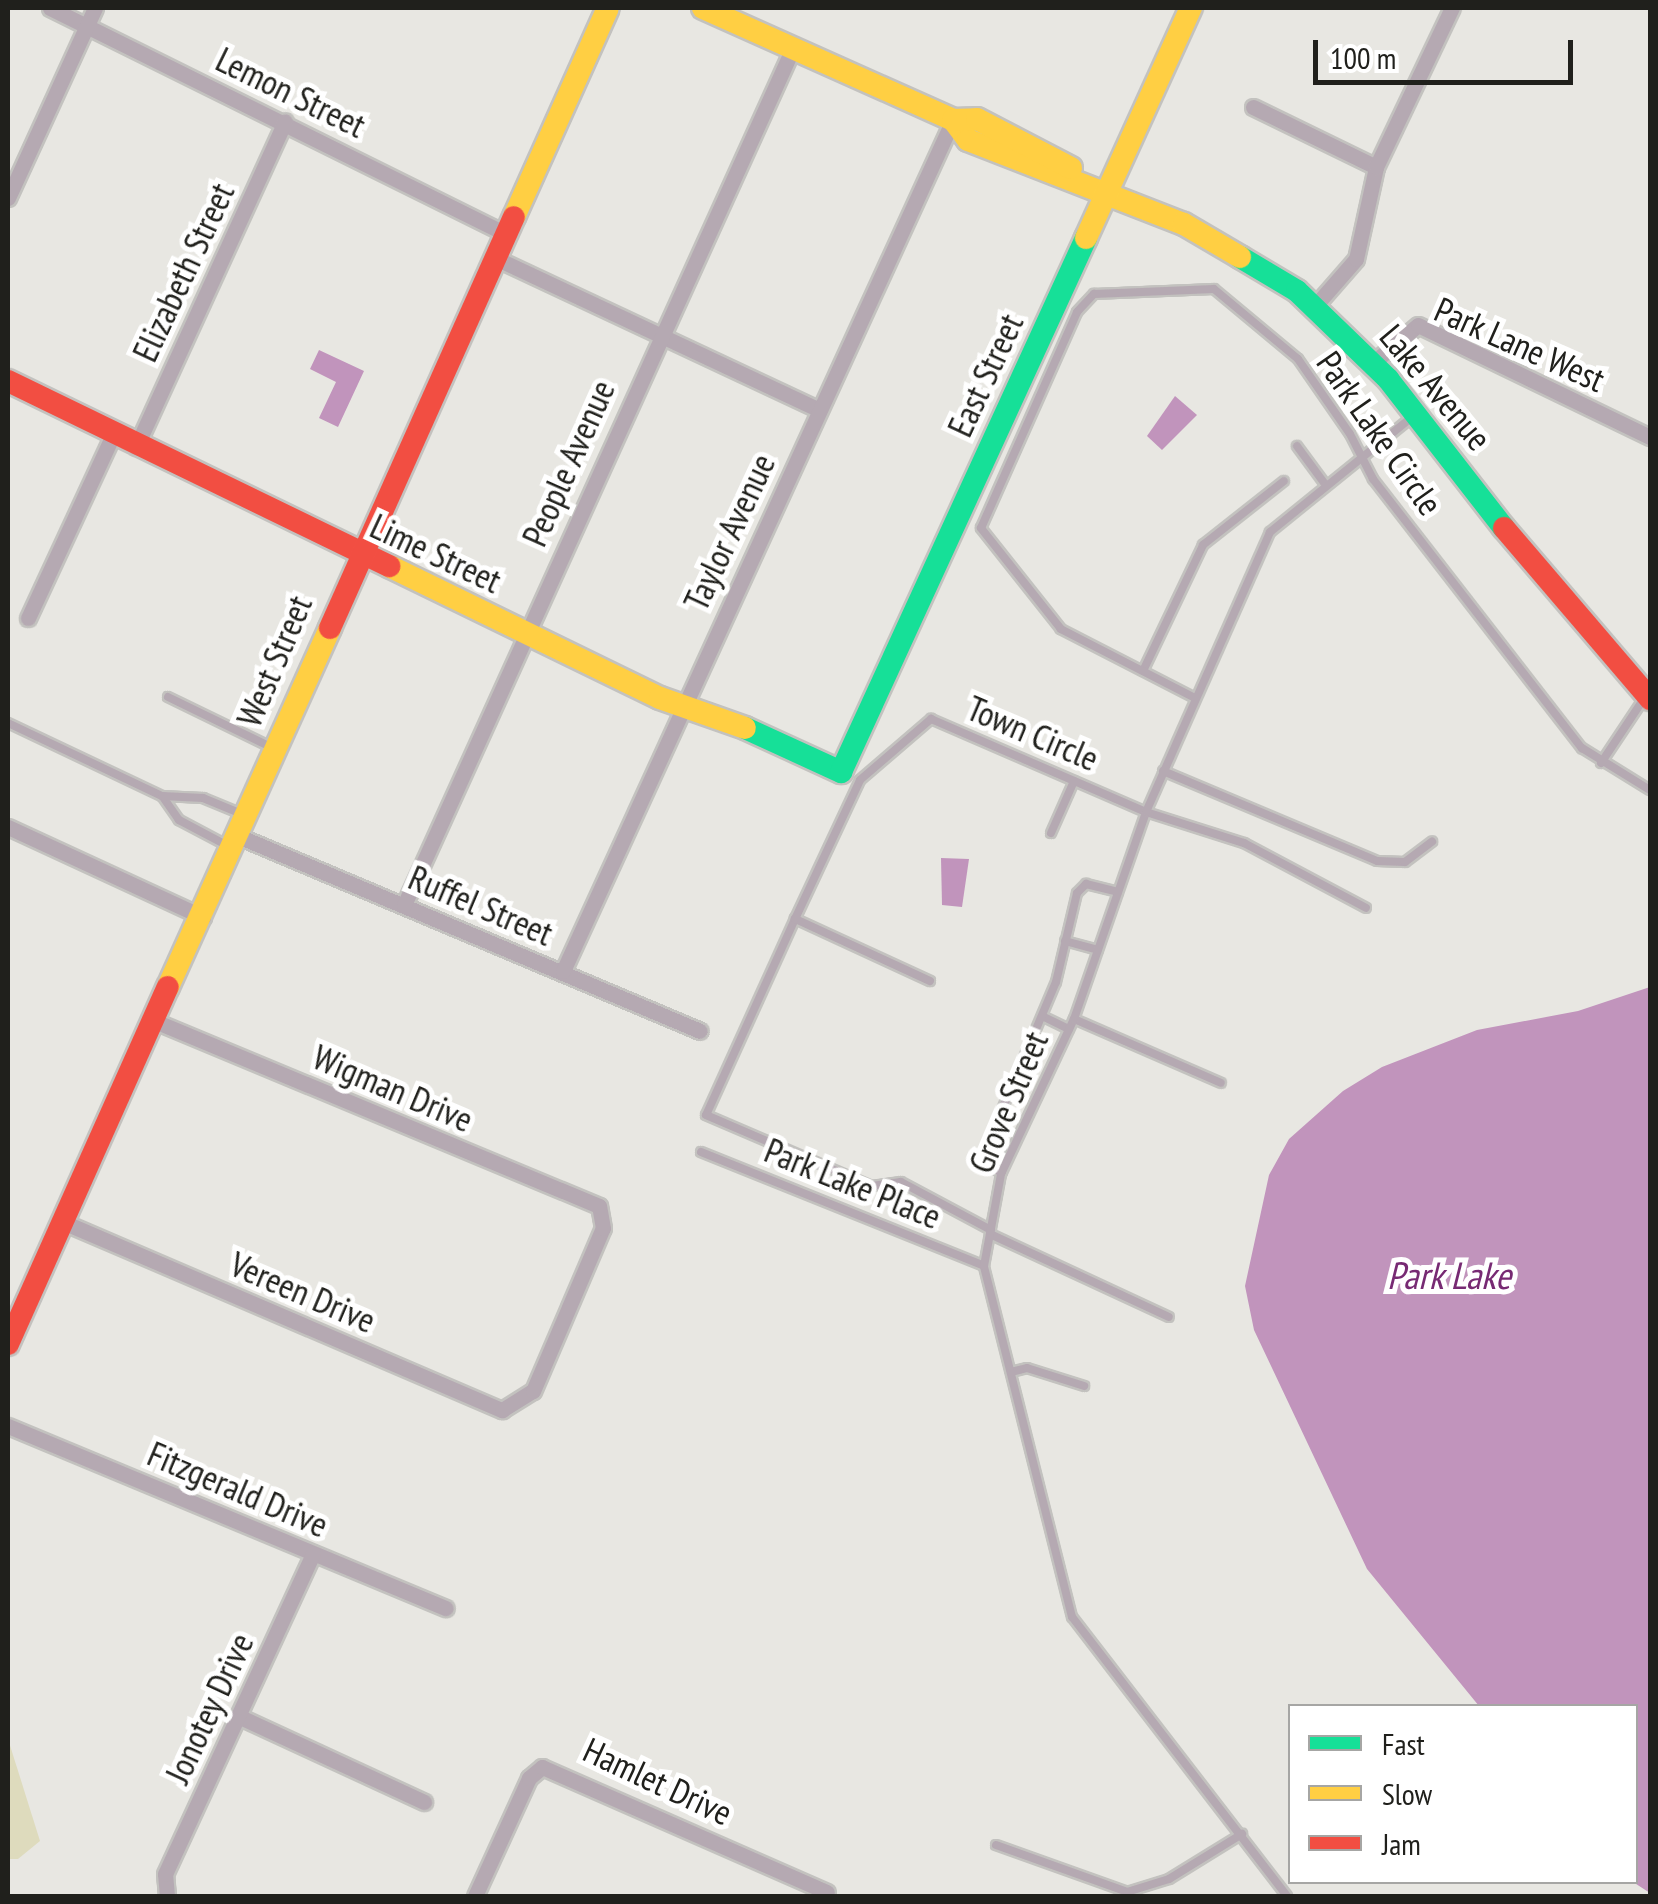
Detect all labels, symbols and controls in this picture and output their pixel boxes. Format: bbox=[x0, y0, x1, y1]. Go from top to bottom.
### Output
scale bar bbox=[1318, 20, 1578, 82]
street label: Lemon Street bbox=[210, 38, 372, 146]
text: 100 m bbox=[1330, 38, 1396, 77]
street label: Elizabeth Street bbox=[123, 176, 243, 368]
street label: Park Lane West bbox=[1428, 288, 1612, 400]
street label: East Street bbox=[938, 307, 1032, 443]
street label: Lake Avenue bbox=[1371, 315, 1501, 459]
street label: Park Lake Circle bbox=[1308, 343, 1452, 523]
street label: People Avenue bbox=[513, 373, 623, 553]
street label: Taylor Avenue bbox=[674, 447, 784, 617]
street label: Lime Street bbox=[364, 505, 508, 601]
street label: West Street bbox=[228, 589, 320, 733]
street label: Town Circle bbox=[961, 687, 1105, 779]
street label: Ruffel Street bbox=[403, 856, 559, 954]
street label: Grove Street bbox=[959, 1025, 1057, 1179]
street label: Wigman Drive bbox=[307, 1036, 479, 1140]
street label: Park Lake Place bbox=[759, 1129, 947, 1237]
street label: Vereen Drive bbox=[224, 1243, 382, 1341]
water label: Park Lake bbox=[1386, 1252, 1512, 1298]
street label: Fitzgerald Drive bbox=[142, 1432, 334, 1546]
street label: Jonotey Drive bbox=[156, 1626, 262, 1790]
legend bbox=[1288, 1704, 1638, 1884]
text: Fast bbox=[1382, 1724, 1425, 1763]
street label: Hamlet Drive bbox=[577, 1728, 739, 1834]
text: Slow bbox=[1382, 1774, 1432, 1813]
text: Jam bbox=[1382, 1824, 1421, 1863]

